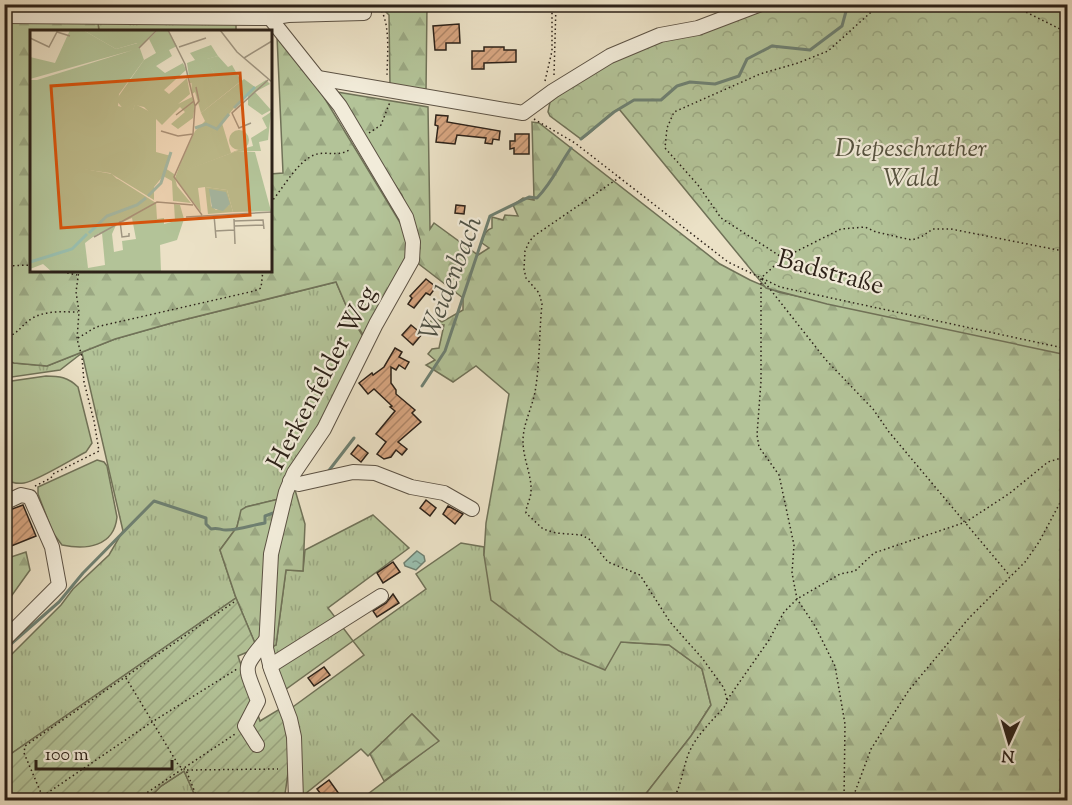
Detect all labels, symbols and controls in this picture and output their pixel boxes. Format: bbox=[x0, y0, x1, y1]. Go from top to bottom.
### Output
inset map bbox=[30, 30, 272, 272]
park label: Diepeschrather Wald bbox=[835, 131, 987, 198]
water label: Weidenbach bbox=[411, 211, 494, 347]
street label: Badstraße bbox=[773, 241, 888, 305]
street label: Herkenfelder Weg bbox=[259, 279, 387, 477]
north arrow bbox=[979, 712, 1039, 772]
scale bar bbox=[36, 733, 172, 771]
text: 100 m bbox=[45, 743, 89, 769]
text: N bbox=[1001, 743, 1015, 766]

